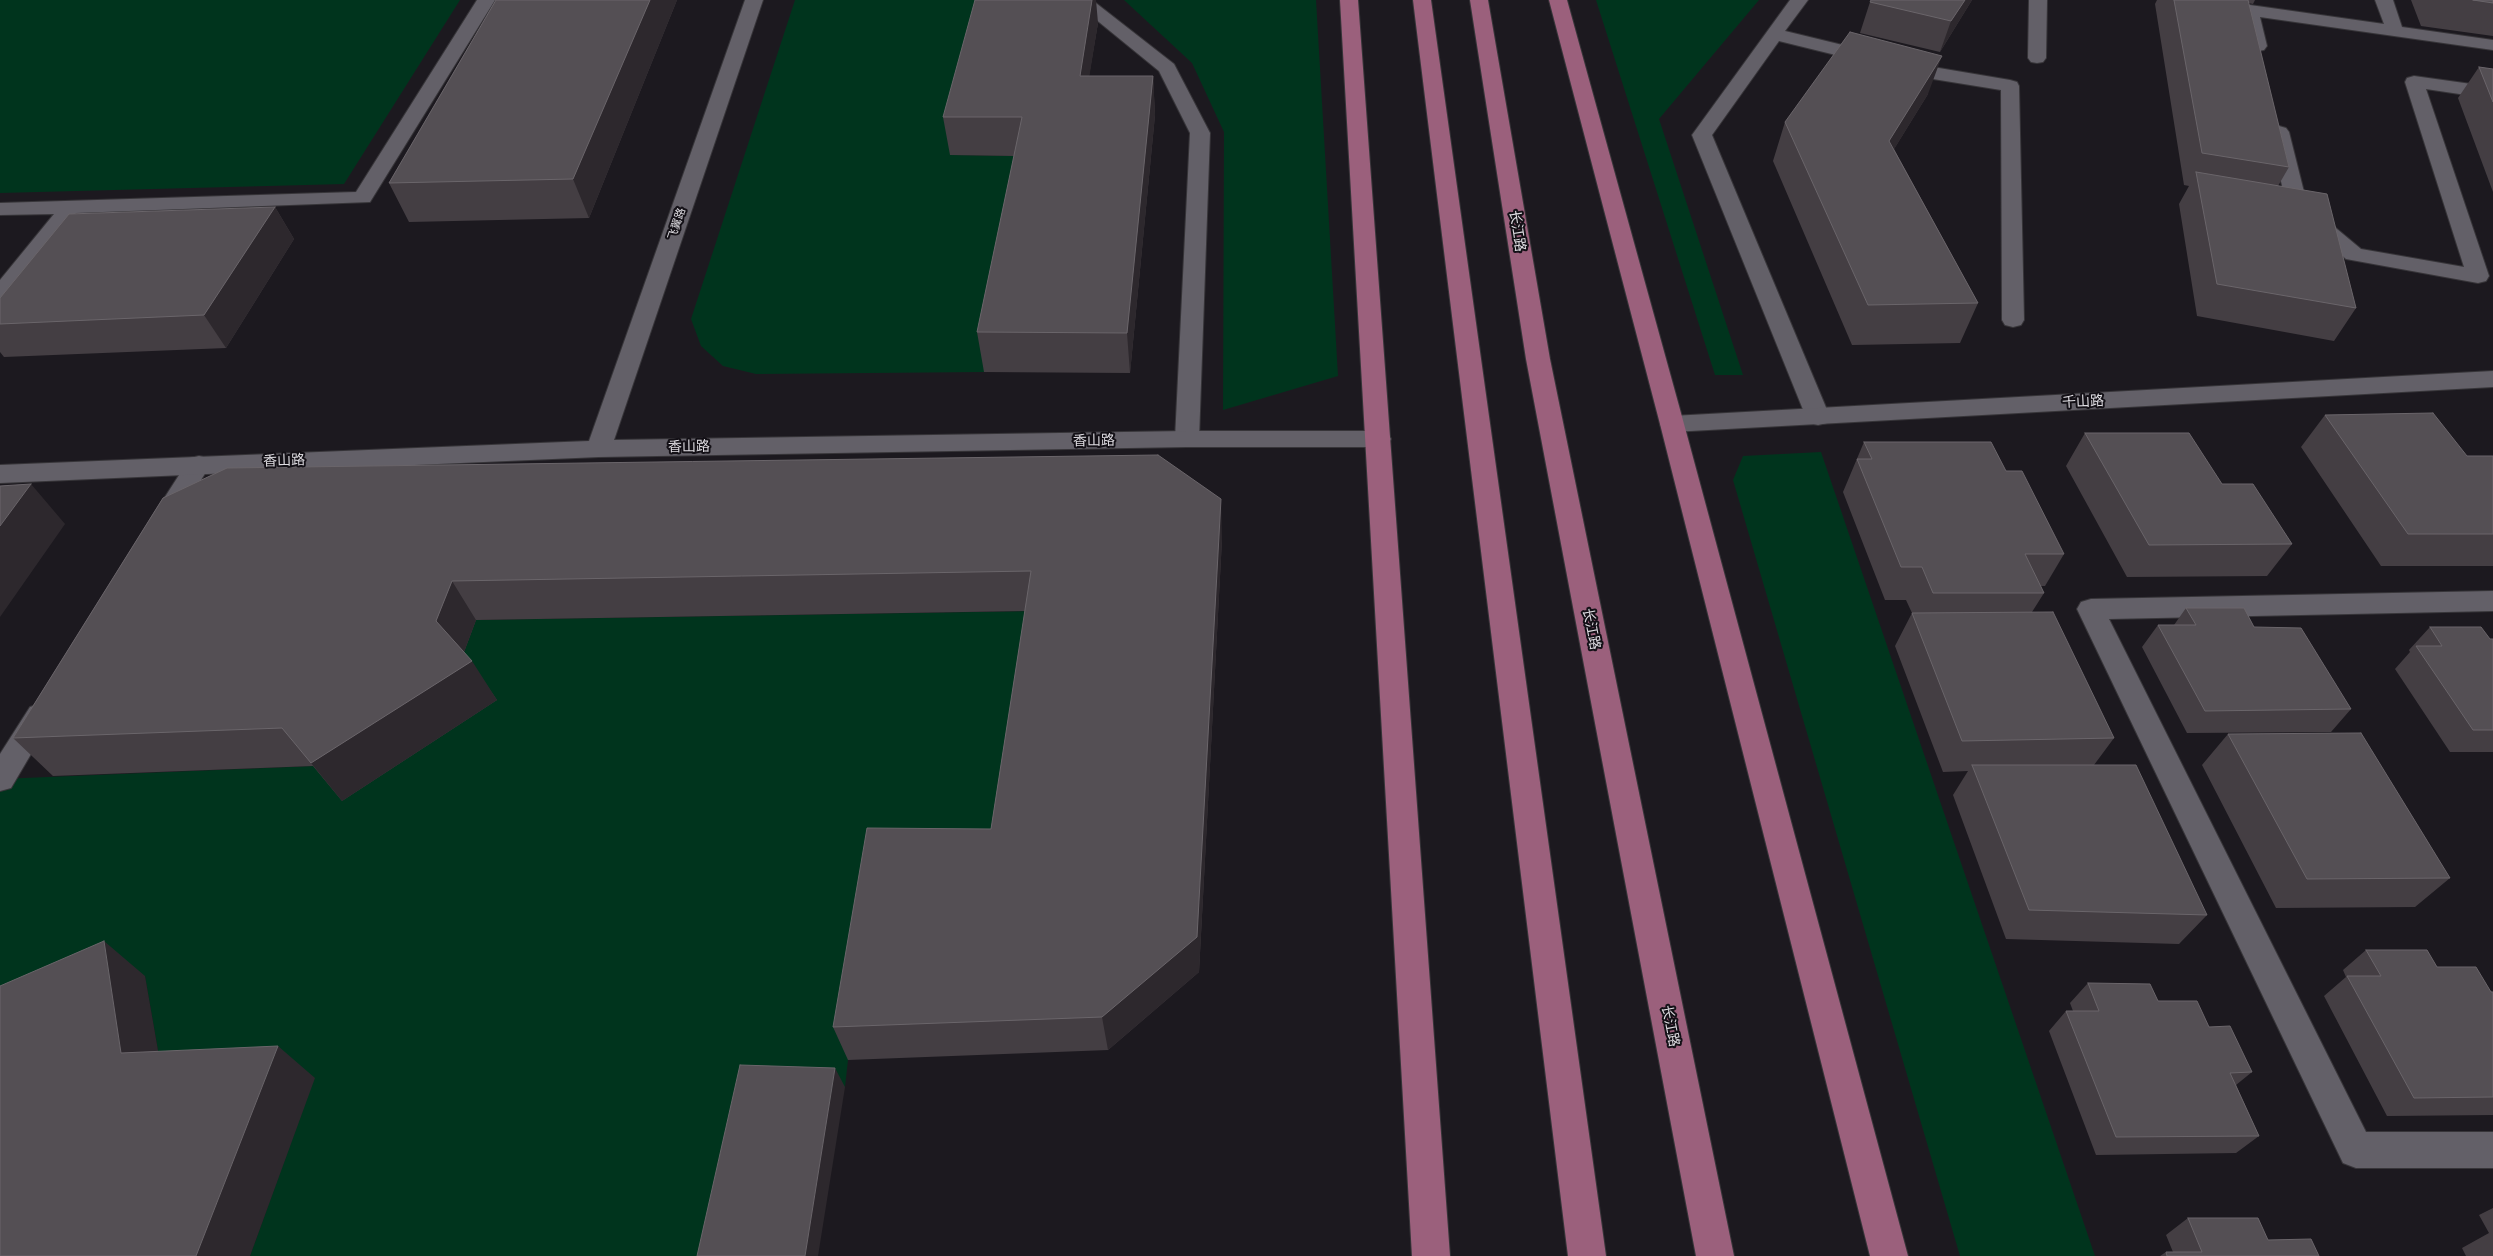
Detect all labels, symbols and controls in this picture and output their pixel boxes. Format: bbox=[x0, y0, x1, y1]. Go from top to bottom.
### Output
street label: 飞翼路 bbox=[665, 206, 689, 242]
street label: 长江路 bbox=[1505, 209, 1529, 253]
street label: 千山路 bbox=[2062, 393, 2104, 411]
street label: 香山路 bbox=[1073, 432, 1115, 450]
street label: 香山路 bbox=[668, 438, 710, 456]
street label: 香山路 bbox=[263, 452, 305, 470]
street label: 长江路 bbox=[1579, 607, 1603, 651]
street label: 长江路 bbox=[1658, 1004, 1682, 1048]

